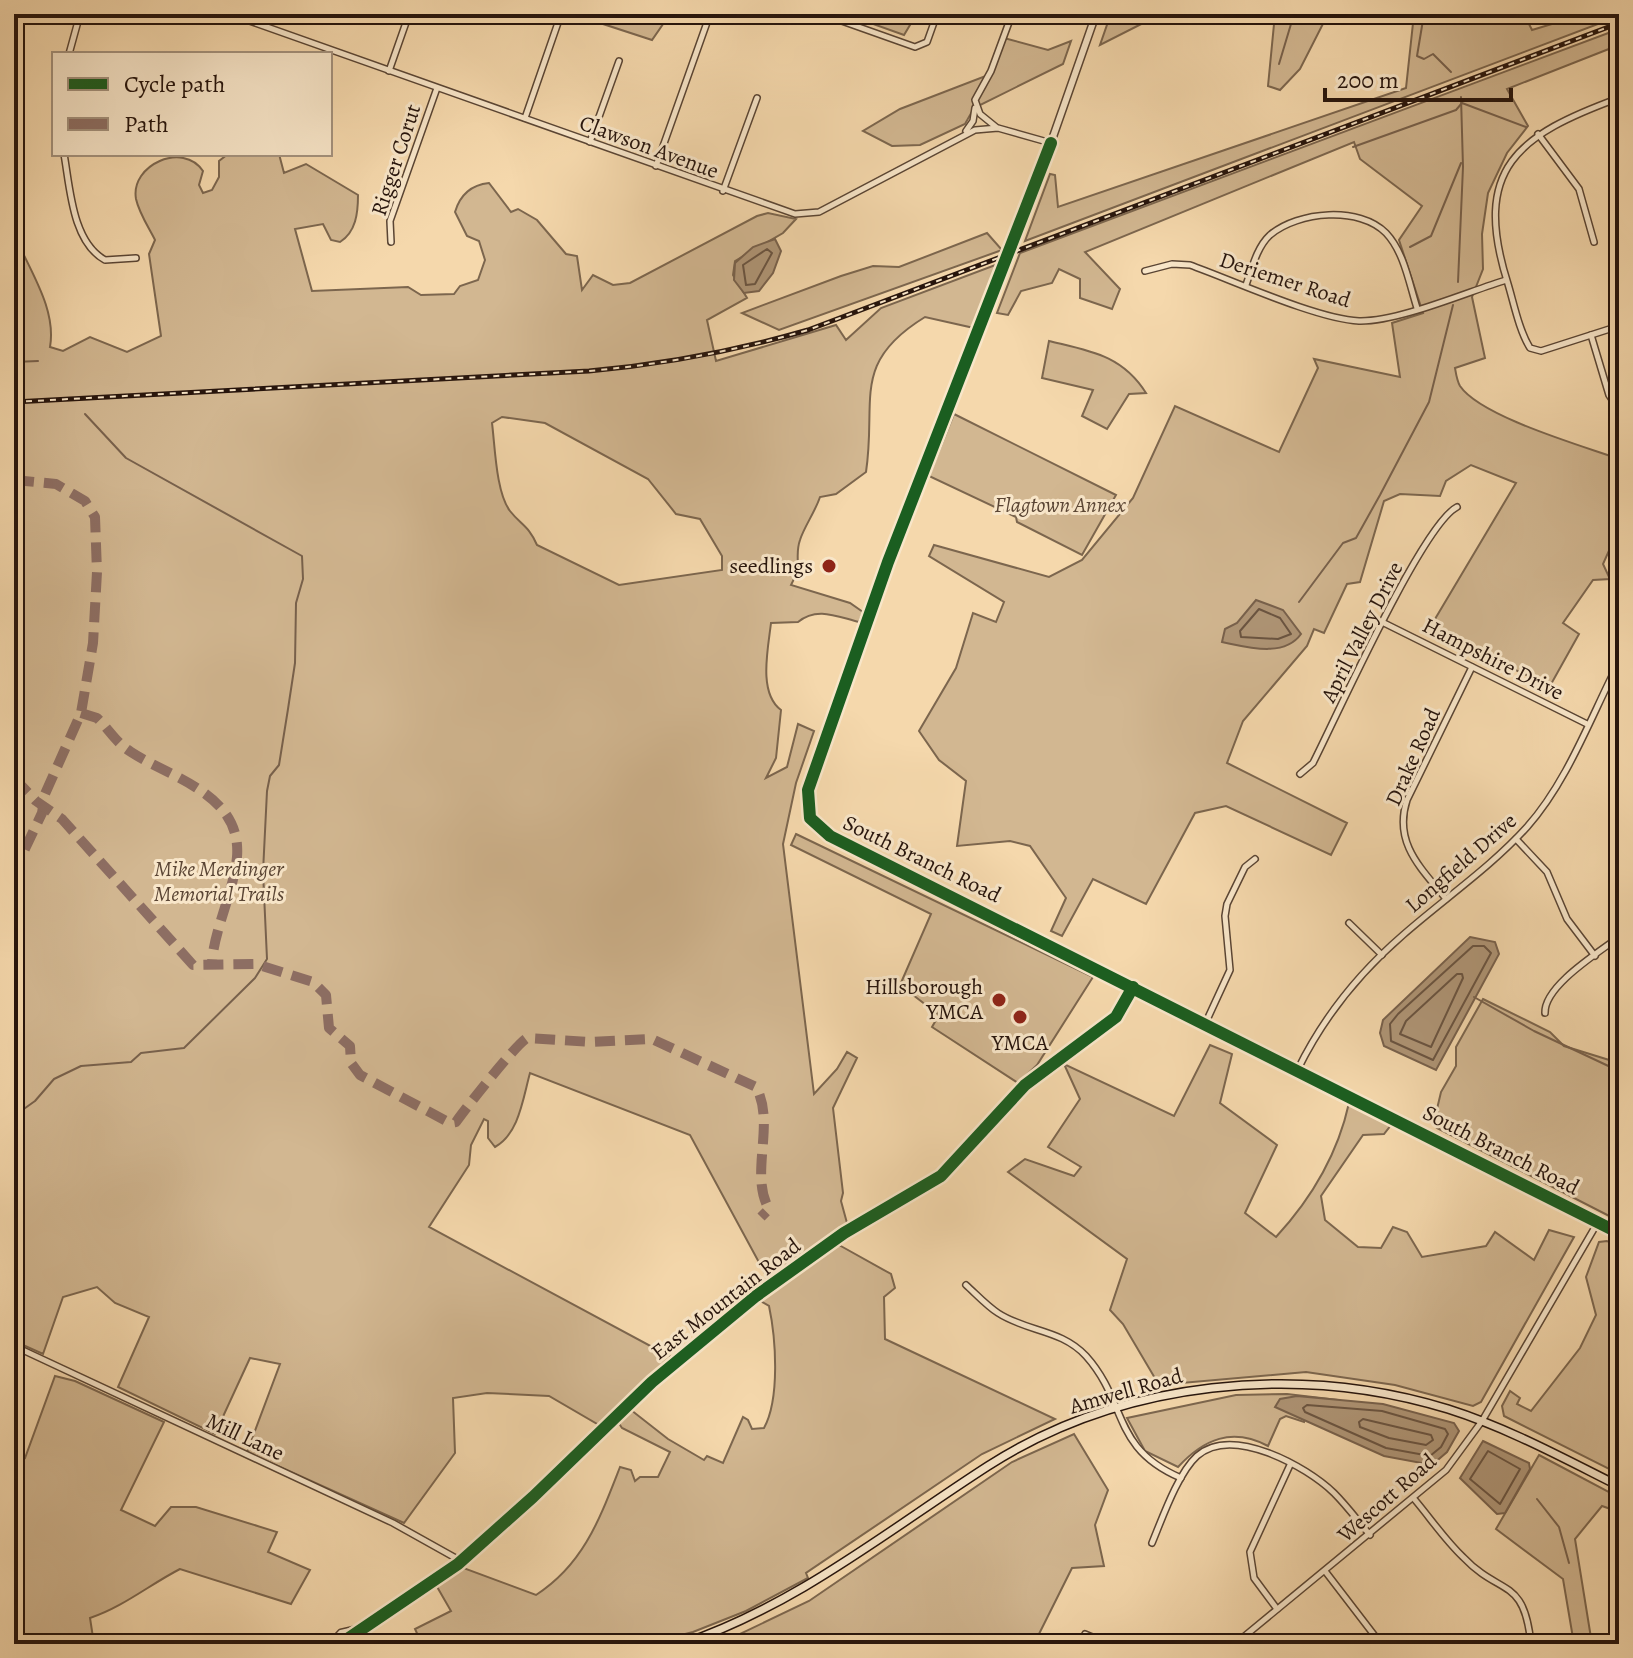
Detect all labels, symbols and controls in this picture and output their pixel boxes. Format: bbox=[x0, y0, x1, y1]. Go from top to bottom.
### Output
legend bbox=[52, 52, 332, 156]
scale bar bbox=[1325, 52, 1511, 102]
text: 200 m bbox=[1337, 64, 1399, 96]
text: Cycle path bbox=[124, 68, 225, 100]
street label: Rigger Corut bbox=[364, 100, 428, 220]
text: Path bbox=[124, 108, 169, 140]
street label: Clawson Avenue bbox=[575, 108, 723, 186]
street label: Deriemer Road bbox=[1215, 245, 1355, 315]
park label: Flagtown Annex bbox=[994, 490, 1126, 520]
place label: seedlings bbox=[729, 551, 813, 581]
street label: April Valley Drive bbox=[1313, 556, 1410, 709]
marker: seedlings bbox=[820, 557, 838, 575]
street label: Hampshire Drive bbox=[1417, 610, 1569, 708]
street label: Drake Road bbox=[1378, 703, 1448, 811]
street label: Longfield Drive bbox=[1399, 806, 1523, 920]
street label: South Branch Road bbox=[838, 808, 1006, 910]
park label: Mike Merdinger Memorial Trails bbox=[154, 854, 285, 909]
place label: Hillsborough YMCA bbox=[865, 972, 984, 1027]
marker: Hillsborough YMCA bbox=[990, 991, 1008, 1009]
marker: YMCA bbox=[1011, 1008, 1029, 1026]
place label: YMCA bbox=[991, 1028, 1049, 1058]
street label: South Branch Road bbox=[1418, 1098, 1585, 1203]
street label: East Mountain Road bbox=[645, 1231, 807, 1367]
street label: Amwell Road bbox=[1065, 1361, 1186, 1422]
street label: Mill Lane bbox=[201, 1406, 289, 1468]
street label: Wescott Road bbox=[1330, 1446, 1443, 1550]

